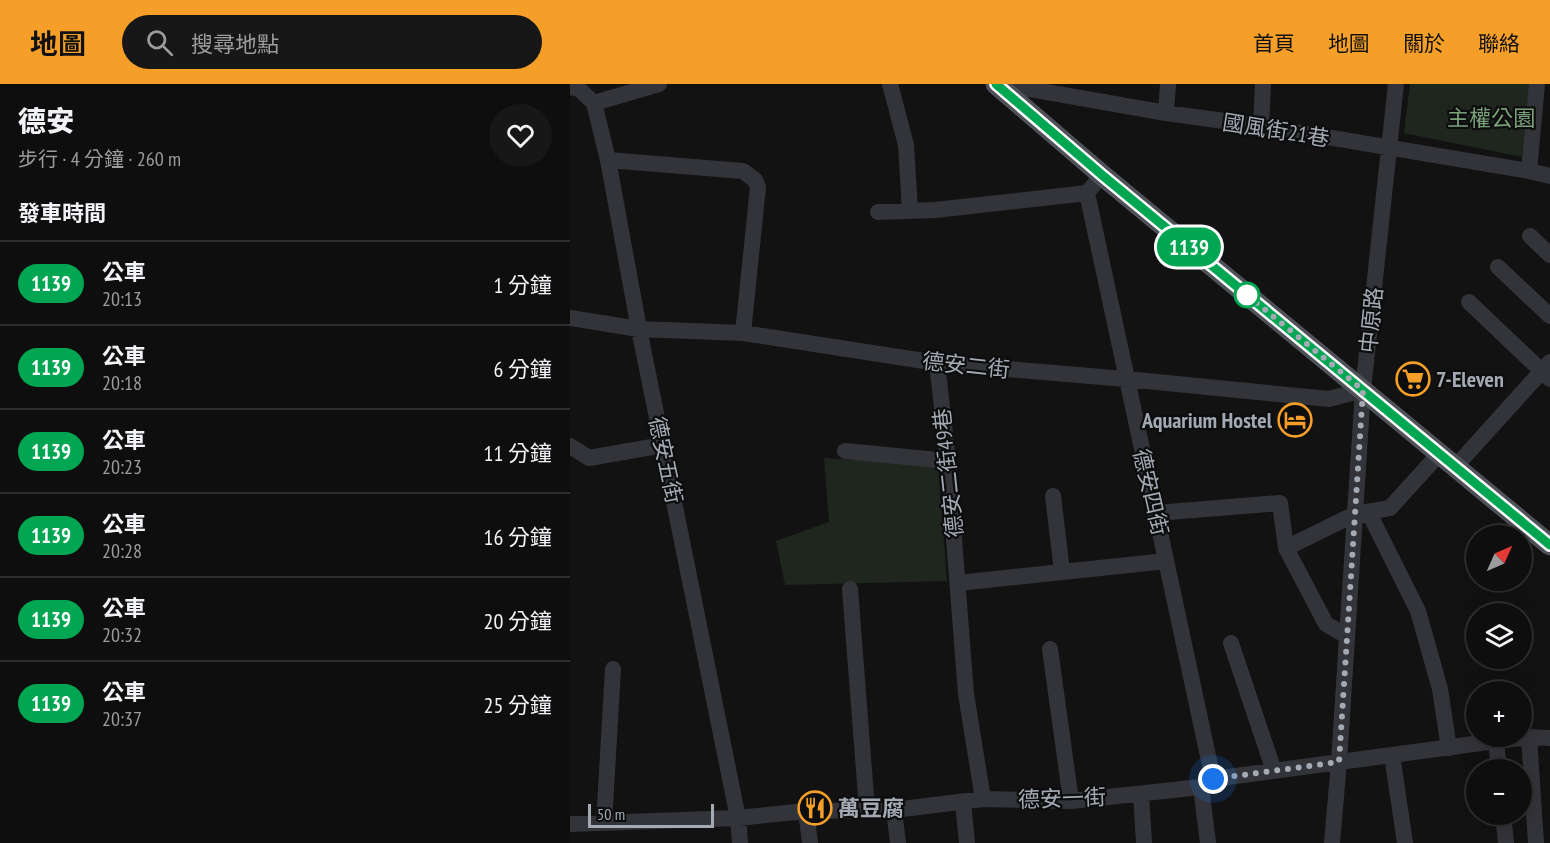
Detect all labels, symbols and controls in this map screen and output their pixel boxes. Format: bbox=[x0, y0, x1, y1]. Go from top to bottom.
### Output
search box bbox=[122, 15, 542, 69]
text: 地圖 bbox=[30, 25, 86, 62]
icon: search bbox=[143, 26, 176, 59]
text: 搜尋地點 bbox=[191, 30, 279, 58]
text: 首頁 bbox=[1253, 30, 1295, 57]
text: 地圖 bbox=[1328, 30, 1370, 57]
text: 關於 bbox=[1403, 30, 1445, 57]
text: 聯絡 bbox=[1478, 30, 1520, 57]
text: 德安 bbox=[18, 102, 74, 139]
button: heart bbox=[489, 104, 552, 167]
park label: 主權公園 bbox=[1447, 104, 1535, 132]
street label: 國風街21巷 bbox=[1221, 108, 1331, 152]
text: 步行 · 4 分鐘 · 260 m bbox=[18, 146, 181, 172]
text: 發車時間 bbox=[18, 199, 106, 227]
line badge: 1139 bbox=[1147, 228, 1231, 266]
text: 1139 bbox=[1169, 234, 1209, 261]
text: 公車 bbox=[102, 258, 146, 286]
text: 1139 bbox=[31, 270, 71, 297]
text: 1 分鐘 bbox=[493, 271, 552, 299]
unlabelled marker bbox=[1234, 282, 1260, 308]
text: 20:13 bbox=[102, 286, 142, 312]
street label: 中原路 bbox=[1354, 286, 1388, 354]
text: 公車 bbox=[102, 342, 146, 370]
street label: 德安二街 bbox=[921, 346, 1011, 384]
text: 1139 bbox=[31, 354, 71, 381]
text: 6 分鐘 bbox=[493, 355, 552, 383]
supermarket icon: 7-Eleven bbox=[1395, 361, 1431, 397]
place label: 7-Eleven bbox=[1436, 365, 1504, 393]
text: 20:18 bbox=[102, 370, 142, 396]
hotel icon: Aquarium Hostel bbox=[1277, 402, 1313, 438]
place label: Aquarium Hostel bbox=[1141, 406, 1273, 434]
street label: 德安二街49巷 bbox=[927, 407, 969, 539]
street label: 德安五街 bbox=[643, 414, 689, 506]
text: 公車 bbox=[102, 426, 146, 454]
text: 1139 bbox=[31, 438, 71, 465]
text: 11 分鐘 bbox=[484, 439, 552, 467]
street label: 德安四街 bbox=[1127, 446, 1175, 538]
text: 20:23 bbox=[102, 454, 142, 480]
text: 公車 bbox=[102, 510, 146, 538]
text: 1139 bbox=[31, 522, 71, 549]
text: 16 分鐘 bbox=[484, 523, 552, 551]
north arrow bbox=[1466, 525, 1532, 591]
map controls bbox=[1466, 525, 1532, 825]
text: 20:28 bbox=[102, 538, 142, 564]
text: 公車 bbox=[102, 594, 146, 622]
button: layers bbox=[1466, 603, 1532, 669]
text: 1139 bbox=[31, 606, 71, 633]
text: 20 分鐘 bbox=[484, 607, 552, 635]
text: 20:32 bbox=[102, 622, 142, 648]
text: 公車 bbox=[102, 678, 146, 706]
button: + bbox=[1466, 681, 1532, 747]
text: 1139 bbox=[31, 690, 71, 717]
text: 25 分鐘 bbox=[484, 691, 552, 719]
text: 20:37 bbox=[102, 706, 142, 732]
button: − bbox=[1466, 759, 1532, 825]
your location bbox=[1198, 764, 1228, 794]
street label: 德安一街 bbox=[1018, 782, 1106, 814]
restaurant icon: 萬豆腐 bbox=[797, 790, 833, 826]
place label: 萬豆腐 bbox=[838, 794, 904, 822]
scale bar bbox=[588, 801, 714, 828]
text: 50 m bbox=[597, 804, 625, 824]

